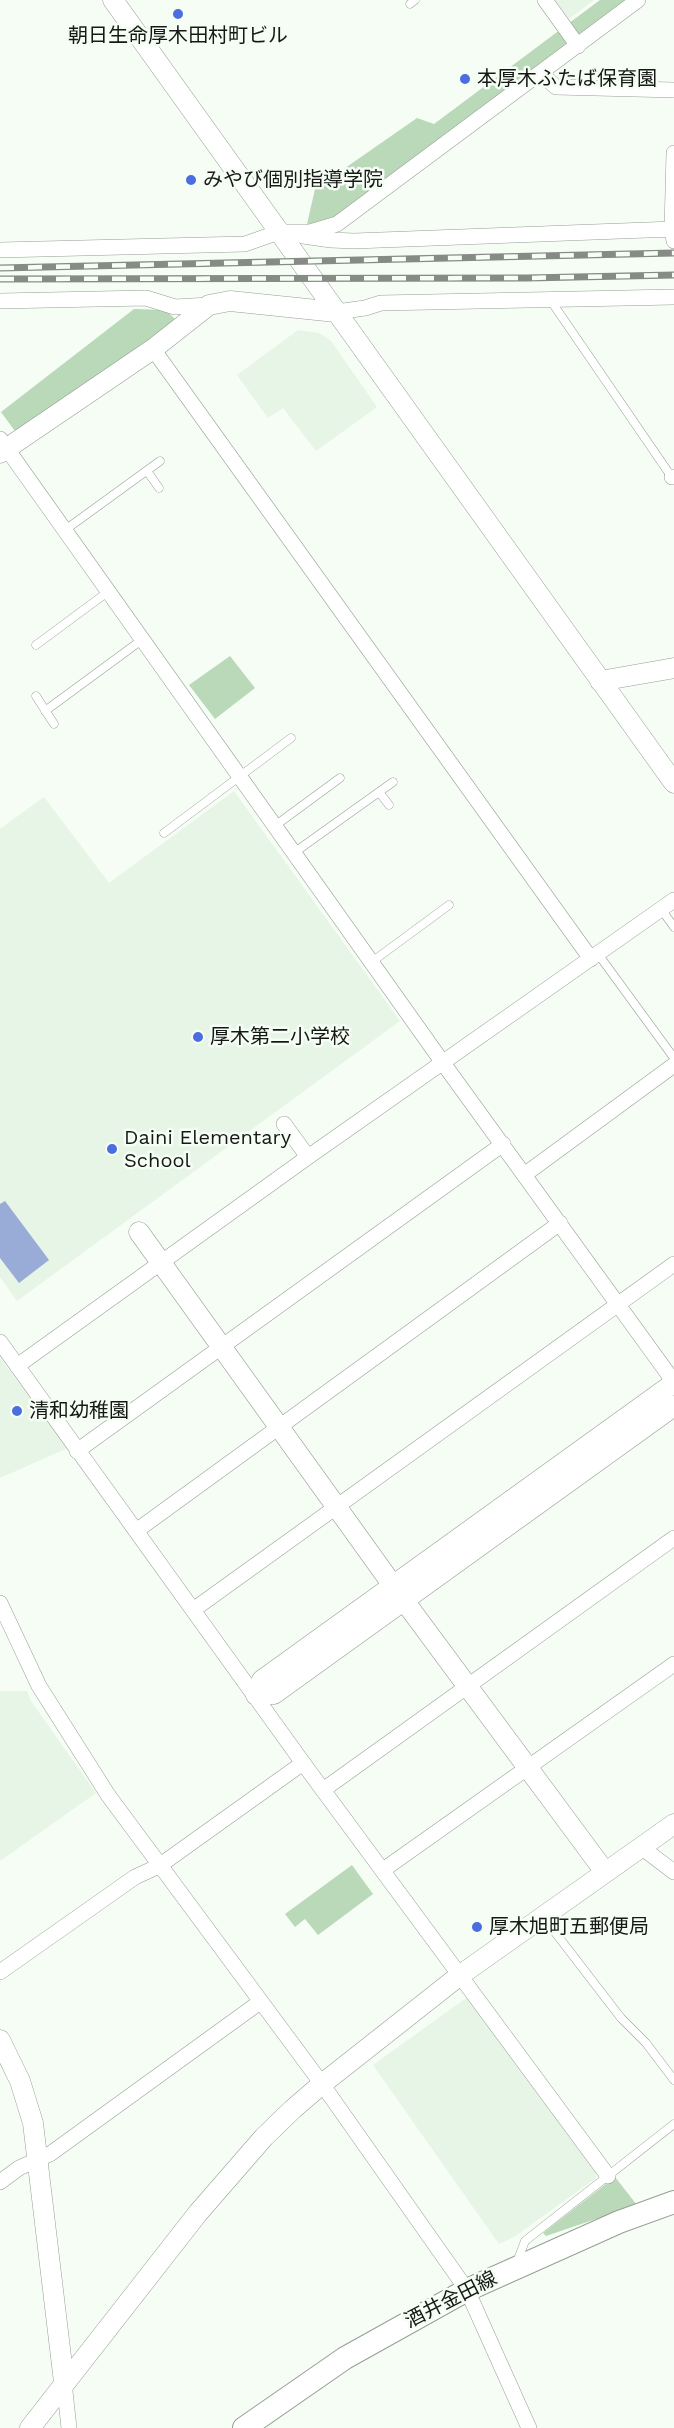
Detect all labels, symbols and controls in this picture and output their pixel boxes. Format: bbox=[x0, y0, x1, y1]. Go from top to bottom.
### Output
marker: 朝日生命厚木田村町ビル bbox=[171, 7, 185, 21]
place label: 朝日生命厚木田村町ビル bbox=[68, 24, 288, 48]
place label: 本厚木ふたば保育園 bbox=[477, 67, 657, 91]
marker: 本厚木ふたば保育園 bbox=[458, 72, 472, 86]
place label: みやび個別指導学院 bbox=[203, 168, 383, 192]
marker: みやび個別指導学院 bbox=[184, 173, 198, 187]
place label: 厚木第二小学校 bbox=[210, 1025, 350, 1049]
marker: 厚木第二小学校 bbox=[191, 1030, 205, 1044]
place label: Daini Elementary School bbox=[124, 1126, 291, 1173]
marker: Daini Elementary School bbox=[105, 1142, 119, 1156]
place label: 清和幼稚園 bbox=[29, 1399, 129, 1423]
marker: 清和幼稚園 bbox=[10, 1404, 24, 1418]
place label: 厚木旭町五郵便局 bbox=[489, 1915, 649, 1939]
marker: 厚木旭町五郵便局 bbox=[470, 1920, 484, 1934]
street label: 酒井金田線 bbox=[401, 2267, 501, 2333]

